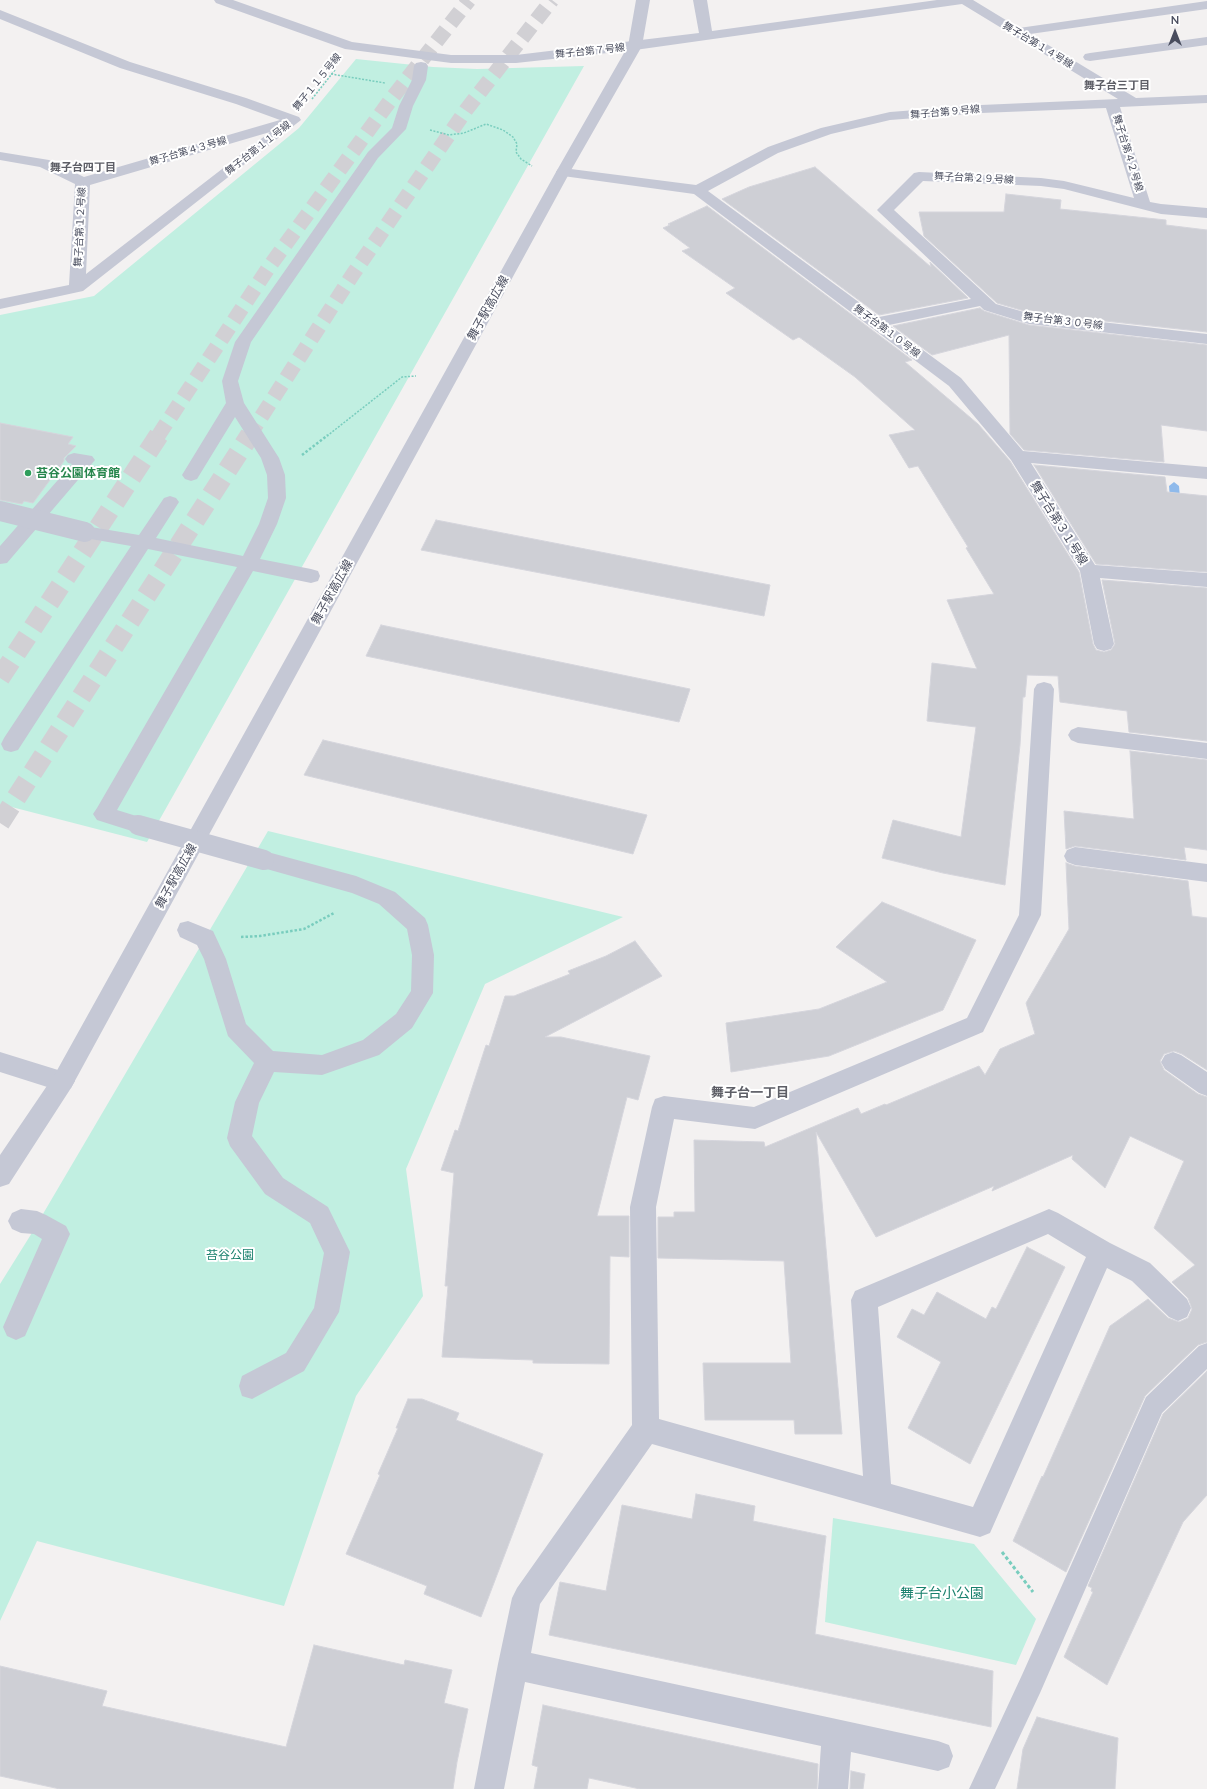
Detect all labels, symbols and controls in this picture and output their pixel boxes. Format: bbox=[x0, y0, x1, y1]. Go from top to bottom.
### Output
north arrow bbox=[1155, 12, 1195, 52]
text: N bbox=[1171, 13, 1179, 26]
street label: 舞子台第１４号線 bbox=[1001, 19, 1075, 71]
street label: 舞子台第７号線 bbox=[555, 41, 625, 61]
street label: 舞子１１５号線 bbox=[290, 51, 344, 113]
district label: 舞子台三丁目 bbox=[1084, 78, 1150, 92]
street label: 舞子台第９号線 bbox=[910, 103, 980, 121]
street label: 舞子台第４２号線 bbox=[1111, 113, 1145, 193]
street label: 舞子台第１１号線 bbox=[223, 119, 293, 177]
street label: 舞子台第４３号線 bbox=[148, 134, 228, 168]
district label: 舞子台四丁目 bbox=[50, 160, 116, 174]
street label: 舞子台第２９号線 bbox=[934, 170, 1014, 186]
street label: 舞子台第１２号線 bbox=[72, 187, 88, 267]
street label: 舞子駅高広線 bbox=[464, 273, 512, 343]
street label: 舞子台第１０号線 bbox=[851, 302, 923, 360]
street label: 舞子台第３０号線 bbox=[1023, 310, 1103, 332]
place label: 苔谷公園体育館 bbox=[36, 466, 120, 480]
marker: 苔谷公園体育館 bbox=[23, 468, 33, 478]
street label: 舞子台第３１号線 bbox=[1027, 478, 1091, 568]
street label: 舞子駅高広線 bbox=[308, 557, 356, 627]
street label: 舞子駅高広線 bbox=[152, 841, 200, 911]
district label: 舞子台一丁目 bbox=[711, 1085, 789, 1101]
park label: 苔谷公園 bbox=[206, 1248, 254, 1262]
park label: 舞子台小公園 bbox=[900, 1585, 984, 1601]

